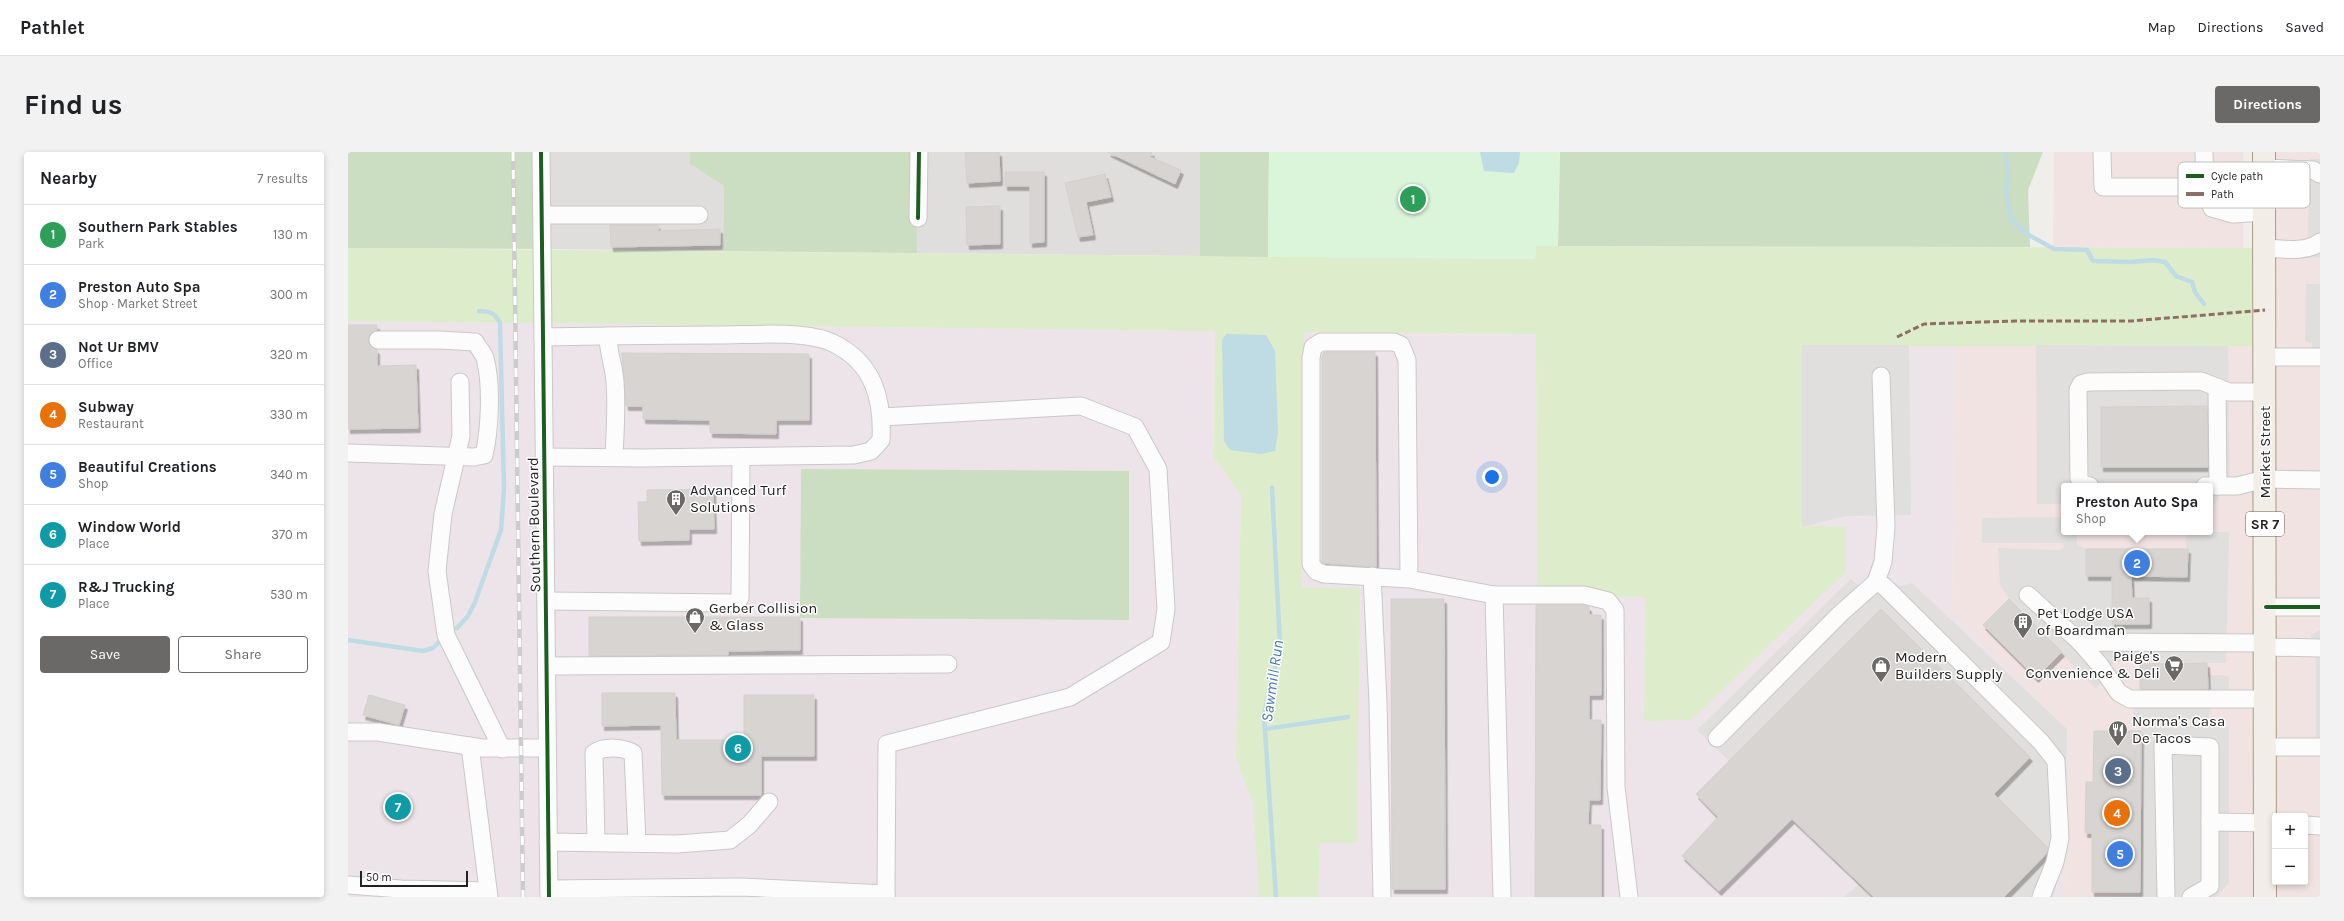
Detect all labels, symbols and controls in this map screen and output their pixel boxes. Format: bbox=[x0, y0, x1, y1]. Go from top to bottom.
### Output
text: Pathlet bbox=[20, 17, 85, 39]
text: Map bbox=[2148, 19, 2176, 36]
text: Directions bbox=[2198, 19, 2263, 36]
text: Saved bbox=[2285, 19, 2324, 36]
button: Directions bbox=[2215, 86, 2320, 123]
text: Find us bbox=[24, 88, 123, 121]
legend bbox=[2178, 162, 2310, 208]
text: Nearby bbox=[40, 168, 97, 188]
text: Cycle path bbox=[2211, 170, 2263, 183]
text: 7 results bbox=[257, 171, 308, 186]
pin: 1 bbox=[1400, 184, 1426, 214]
text: Path bbox=[2211, 188, 2234, 201]
text: Southern Park Stables bbox=[78, 218, 238, 236]
text: 1 bbox=[51, 227, 55, 242]
text: 130 m bbox=[273, 227, 308, 242]
text: Park bbox=[78, 236, 104, 251]
text: Preston Auto Spa bbox=[78, 278, 200, 296]
text: 2 bbox=[49, 287, 57, 302]
text: 300 m bbox=[270, 287, 308, 302]
text: Shop · Market Street bbox=[78, 296, 197, 311]
text: Not Ur BMV bbox=[78, 338, 159, 356]
text: 3 bbox=[49, 347, 57, 362]
text: 320 m bbox=[270, 347, 308, 362]
text: Office bbox=[78, 356, 113, 371]
text: Subway bbox=[78, 398, 134, 416]
street label: Market Street bbox=[2256, 405, 2274, 498]
text: 4 bbox=[49, 407, 57, 422]
text: 330 m bbox=[270, 407, 308, 422]
text: Restaurant bbox=[78, 416, 144, 431]
street label: Southern Boulevard bbox=[524, 457, 544, 593]
text: Beautiful Creations bbox=[78, 458, 217, 476]
text: 5 bbox=[49, 467, 57, 482]
text: 340 m bbox=[270, 467, 308, 482]
your location bbox=[1482, 467, 1502, 487]
text: Shop bbox=[78, 476, 108, 491]
place label: Advanced Turf Solutions bbox=[690, 481, 787, 516]
popup bbox=[2061, 483, 2213, 535]
building icon: Advanced Turf Solutions bbox=[665, 488, 687, 516]
text: Preston Auto Spa bbox=[2076, 493, 2198, 511]
text: Shop bbox=[2076, 511, 2106, 526]
road number: SR 7 bbox=[2246, 512, 2284, 536]
text: Window World bbox=[78, 518, 181, 536]
text: 6 bbox=[49, 527, 57, 542]
text: 370 m bbox=[271, 527, 308, 542]
text: Place bbox=[78, 536, 109, 551]
pin: 2 bbox=[2124, 548, 2150, 578]
text: R&J Trucking bbox=[78, 578, 174, 596]
text: 7 bbox=[50, 587, 56, 602]
text: 530 m bbox=[270, 587, 308, 602]
text: Place bbox=[78, 596, 109, 611]
place label: Gerber Collision & Glass bbox=[709, 599, 817, 634]
place label: Pet Lodge USA of Boardman bbox=[2037, 604, 2134, 639]
shop icon: Gerber Collision & Glass bbox=[684, 606, 706, 634]
building icon: Pet Lodge USA of Boardman bbox=[2012, 611, 2034, 639]
button: Save bbox=[40, 636, 170, 673]
button: Share bbox=[178, 636, 308, 673]
water label: Sawmill Run bbox=[1257, 639, 1287, 723]
place label: Paige's Convenience & Deli bbox=[2025, 647, 2160, 682]
place label: Modern Builders Supply bbox=[1895, 648, 2002, 683]
supermarket icon: Paige's Convenience & Deli bbox=[2163, 654, 2185, 682]
shop icon: Modern Builders Supply bbox=[1870, 655, 1892, 683]
place label: Norma's Casa De Tacos bbox=[2132, 712, 2225, 747]
restaurant icon: Norma's Casa De Tacos bbox=[2107, 719, 2129, 747]
pin: 6 bbox=[725, 733, 751, 763]
pin: 3 bbox=[2105, 756, 2131, 786]
pin: 7 bbox=[385, 792, 411, 822]
pin: 4 bbox=[2104, 798, 2130, 828]
map controls bbox=[2272, 813, 2308, 885]
button: + bbox=[2272, 813, 2308, 849]
pin: 5 bbox=[2107, 839, 2133, 869]
button: − bbox=[2272, 849, 2308, 885]
scale bar bbox=[360, 869, 468, 888]
text: 50 m bbox=[366, 871, 392, 884]

